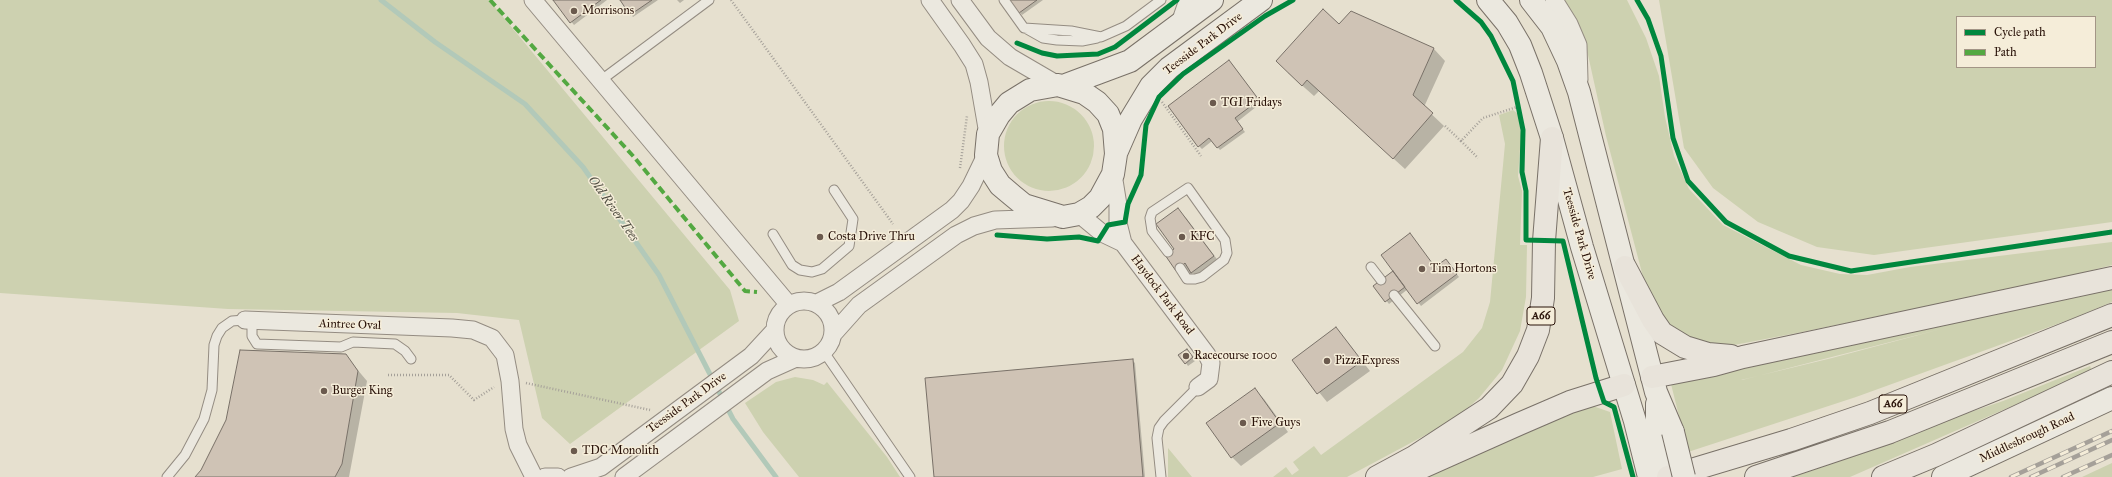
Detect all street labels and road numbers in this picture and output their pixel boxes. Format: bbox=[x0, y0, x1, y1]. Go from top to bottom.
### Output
street label: Teesside Park Drive bbox=[1161, 10, 1245, 78]
street label: Teesside Park Drive bbox=[1559, 186, 1599, 282]
street label: Haydock Park Road bbox=[1127, 252, 1197, 338]
road number: A66 bbox=[1527, 307, 1555, 325]
street label: Aintree Oval bbox=[319, 317, 381, 333]
street label: Teesside Park Drive bbox=[644, 369, 730, 437]
road number: A66 bbox=[1879, 395, 1907, 413]
street label: Middlesbrough Road bbox=[1977, 410, 2077, 466]

